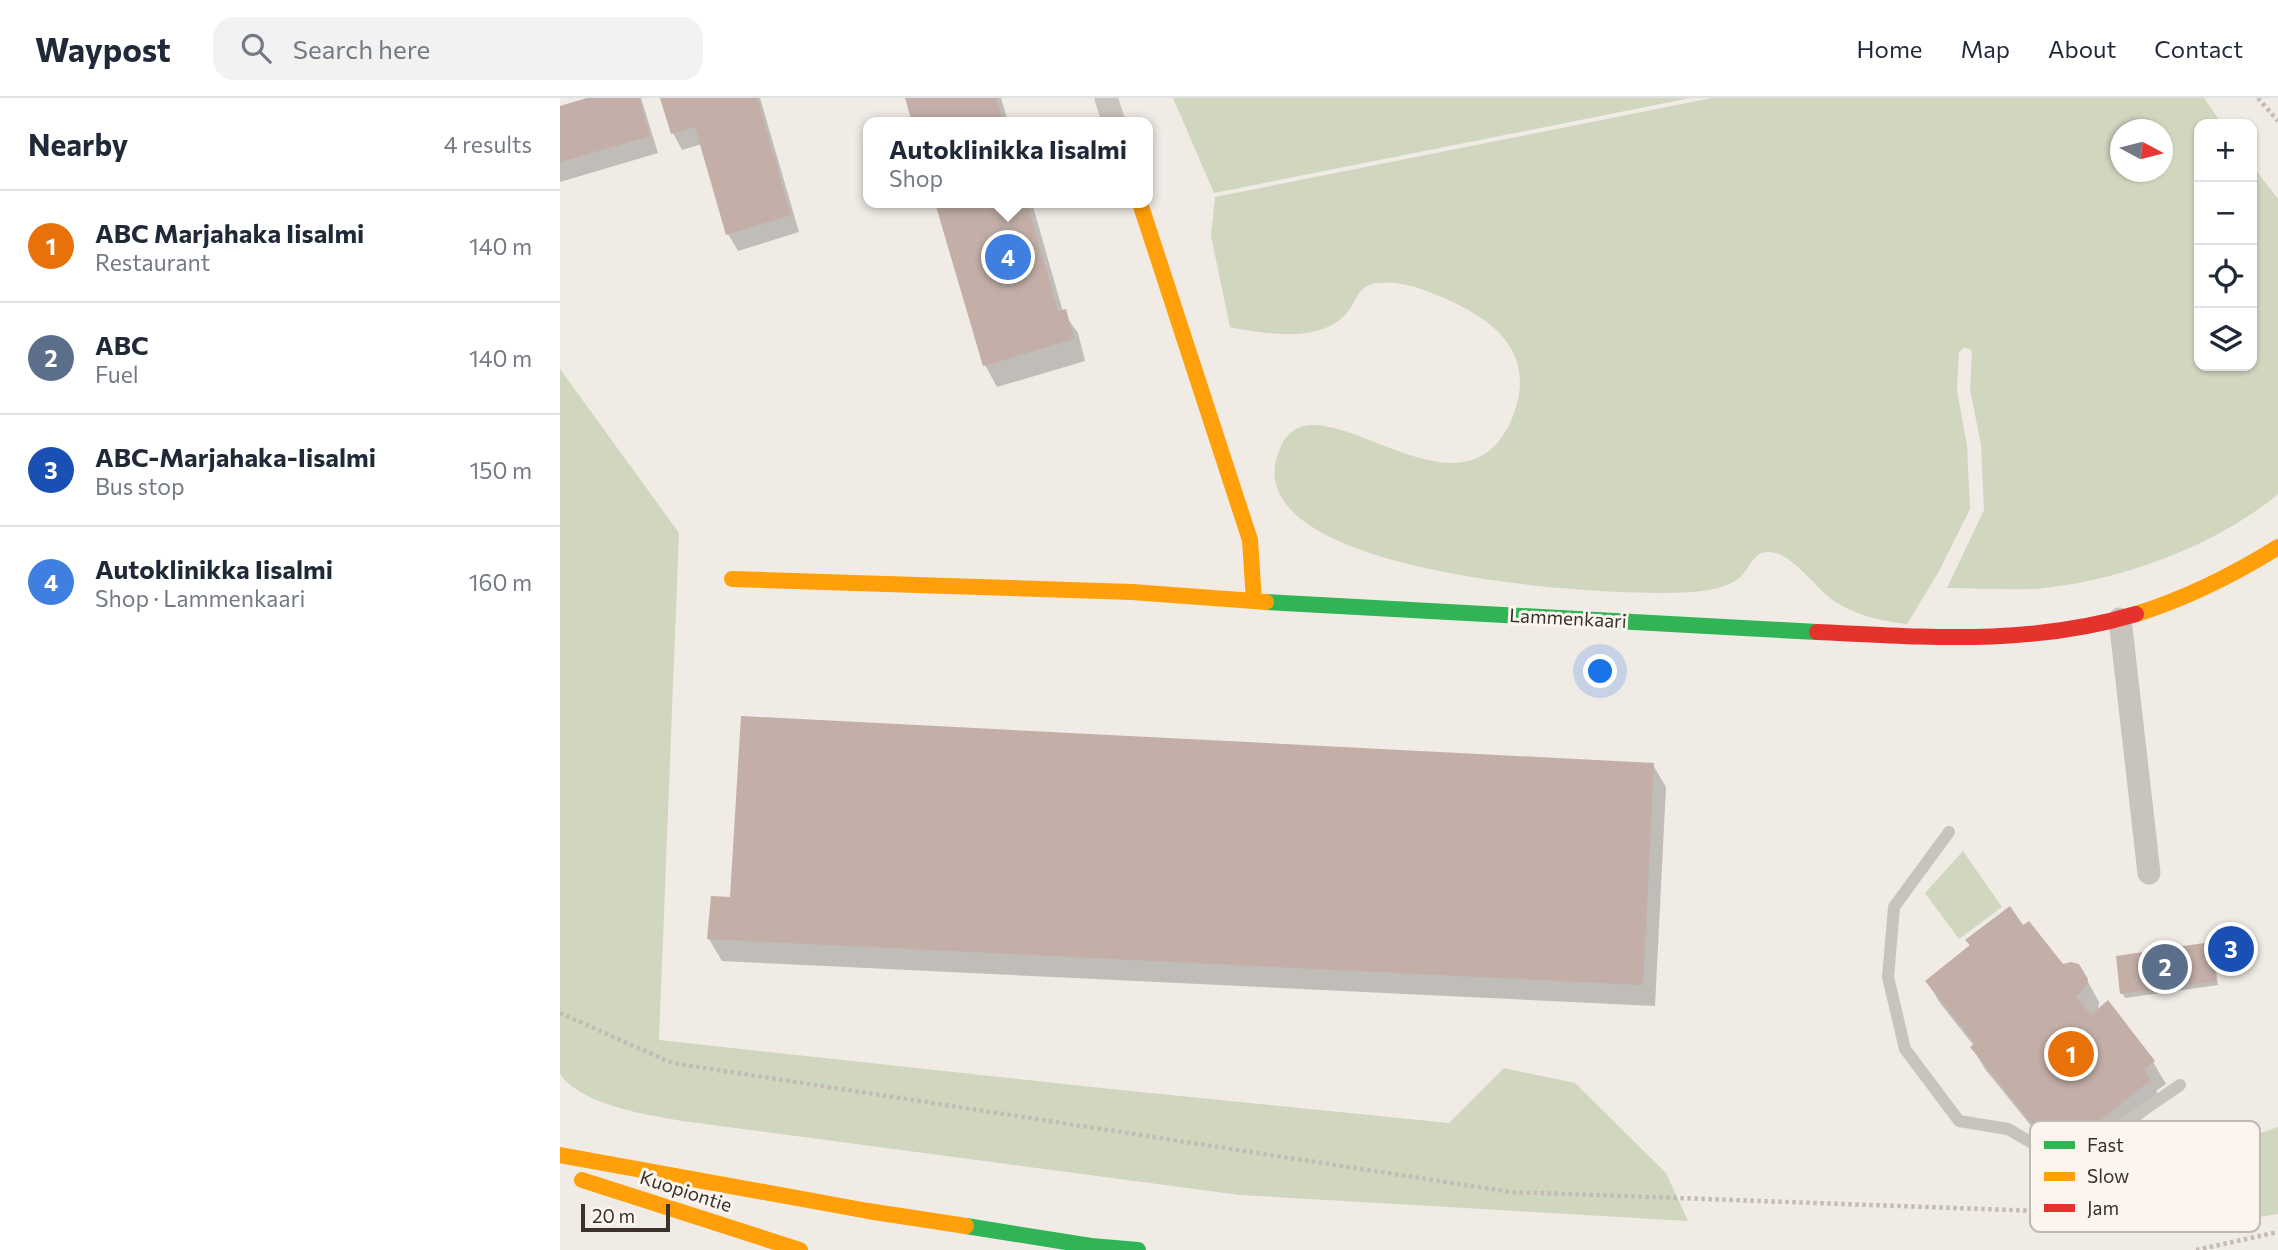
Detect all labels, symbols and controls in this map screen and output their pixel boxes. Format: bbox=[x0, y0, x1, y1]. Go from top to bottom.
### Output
search box bbox=[213, 17, 703, 80]
text: Waypost bbox=[35, 28, 171, 69]
icon: search bbox=[237, 29, 275, 67]
text: Search here bbox=[293, 33, 430, 64]
text: Home bbox=[1857, 34, 1923, 63]
text: Map bbox=[1961, 34, 2010, 63]
text: About bbox=[2048, 34, 2116, 63]
text: Contact bbox=[2154, 34, 2243, 63]
popup bbox=[863, 117, 1153, 208]
north arrow bbox=[2110, 119, 2173, 182]
map controls bbox=[2194, 119, 2257, 371]
button: + bbox=[2194, 119, 2257, 182]
text: Nearby bbox=[28, 125, 128, 162]
text: 4 results bbox=[444, 130, 532, 158]
text: Autoklinikka Iisalmi bbox=[889, 133, 1127, 164]
text: Shop bbox=[889, 164, 943, 192]
button: − bbox=[2194, 182, 2257, 245]
text: ABC Marjahaka Iisalmi bbox=[95, 217, 364, 248]
pin: 4 bbox=[985, 231, 1031, 283]
text: 1 bbox=[46, 232, 56, 260]
text: 140 m bbox=[469, 232, 532, 260]
button: locate bbox=[2194, 245, 2257, 308]
text: Restaurant bbox=[95, 248, 210, 276]
button: layers bbox=[2194, 308, 2257, 371]
text: ABC bbox=[95, 329, 149, 360]
text: 2 bbox=[44, 344, 58, 372]
text: 140 m bbox=[469, 344, 532, 372]
text: Fuel bbox=[95, 360, 139, 388]
text: ABC-Marjahaka-Iisalmi bbox=[95, 441, 376, 472]
text: 3 bbox=[44, 456, 58, 484]
text: 150 m bbox=[469, 456, 532, 484]
text: Bus stop bbox=[95, 472, 185, 500]
text: Autoklinikka Iisalmi bbox=[95, 553, 333, 584]
text: 4 bbox=[44, 568, 58, 596]
text: 160 m bbox=[469, 568, 532, 596]
text: Shop · Lammenkaari bbox=[95, 584, 306, 612]
street label: Lammenkaari bbox=[1509, 603, 1627, 632]
your location bbox=[1583, 654, 1617, 688]
pin: 3 bbox=[2208, 923, 2254, 975]
pin: 2 bbox=[2142, 941, 2188, 993]
pin: 1 bbox=[2048, 1028, 2094, 1080]
legend bbox=[2030, 1121, 2260, 1232]
text: Fast bbox=[2087, 1133, 2124, 1156]
text: Slow bbox=[2087, 1164, 2129, 1187]
street label: Kuopiontie bbox=[637, 1165, 735, 1216]
text: Jam bbox=[2087, 1196, 2119, 1219]
scale bar bbox=[581, 1201, 670, 1233]
text: 20 m bbox=[592, 1204, 635, 1227]

